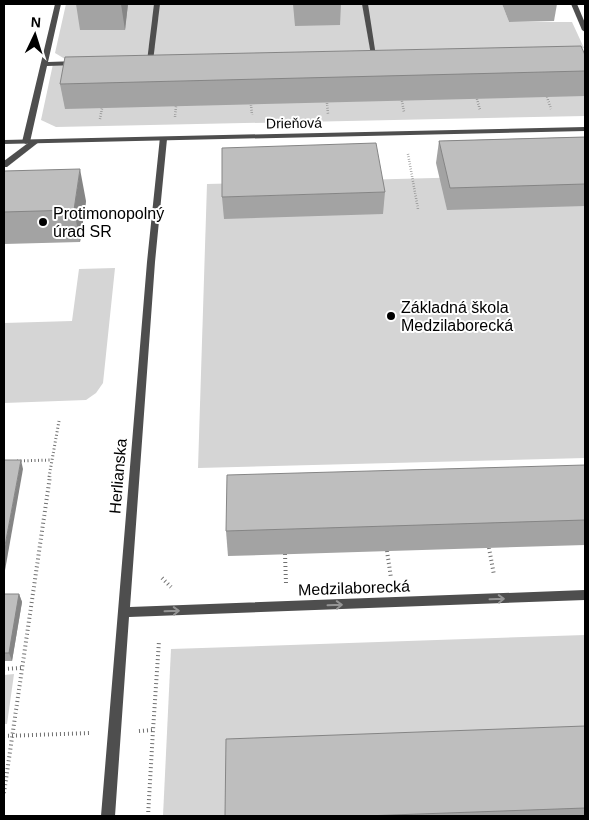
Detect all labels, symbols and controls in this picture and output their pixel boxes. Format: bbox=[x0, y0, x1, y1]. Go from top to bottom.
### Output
north arrow bbox=[10, 10, 60, 60]
text: N bbox=[30, 14, 42, 30]
street label: Drieňová bbox=[266, 115, 322, 131]
place label: Protimonopolný úrad SR bbox=[53, 205, 164, 240]
marker: Protimonopolný úrad SR bbox=[37, 216, 49, 228]
place label: Základná škola Medzilaborecká bbox=[401, 299, 513, 334]
marker: Základná škola Medzilaborecká bbox=[385, 310, 397, 322]
street label: Herlianska bbox=[106, 438, 130, 514]
street label: Medzilaborecká bbox=[298, 578, 410, 598]
one-way arrow bbox=[489, 594, 505, 603]
one-way arrow bbox=[326, 600, 343, 610]
one-way arrow bbox=[164, 606, 180, 616]

